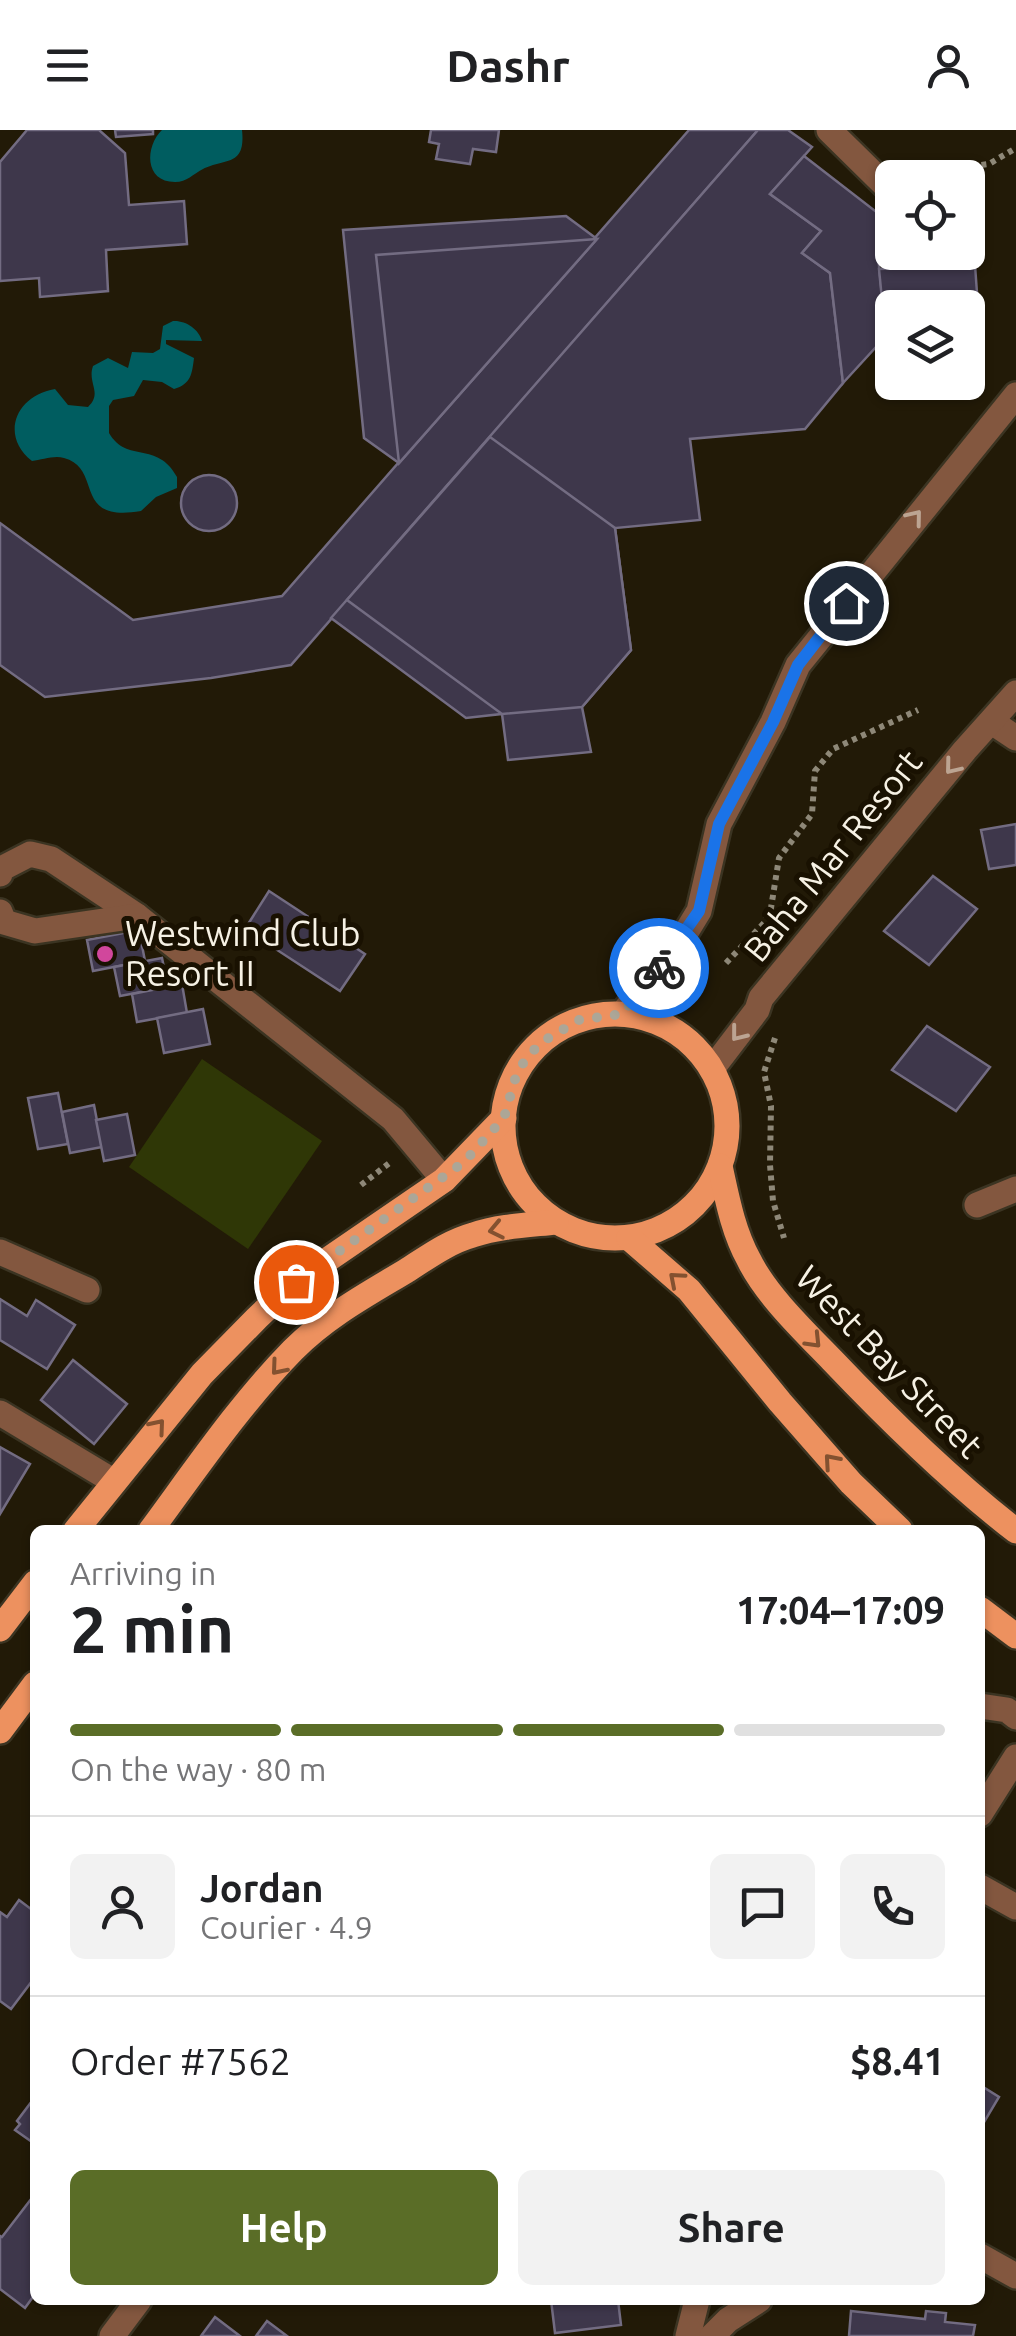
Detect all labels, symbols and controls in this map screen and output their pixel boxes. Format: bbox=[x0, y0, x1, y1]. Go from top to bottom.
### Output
icon: menu bbox=[40, 38, 95, 93]
icon: person bbox=[921, 38, 976, 93]
text: Dashr bbox=[446, 40, 570, 91]
map controls bbox=[875, 160, 985, 400]
button: locate bbox=[875, 160, 985, 270]
button: layers bbox=[875, 290, 985, 400]
one-way arrow bbox=[903, 511, 921, 529]
pin bbox=[804, 561, 889, 646]
icon: home bbox=[819, 576, 874, 631]
street label: Baha Mar Resort bbox=[735, 742, 930, 969]
one-way arrow bbox=[946, 755, 964, 773]
place label: Westwind Club Resort II bbox=[125, 913, 360, 993]
courier bbox=[609, 918, 709, 1018]
icon: bike bbox=[632, 941, 687, 996]
marker: Westwind Club Resort II bbox=[94, 943, 116, 965]
one-way arrow bbox=[733, 1023, 750, 1041]
one-way arrow bbox=[488, 1218, 505, 1239]
pin bbox=[254, 1240, 339, 1325]
icon: bag bbox=[269, 1255, 324, 1310]
street label: West Bay Street bbox=[788, 1257, 991, 1466]
one-way arrow bbox=[670, 1273, 688, 1291]
one-way arrow bbox=[802, 1330, 820, 1348]
one-way arrow bbox=[271, 1356, 289, 1375]
one-way arrow bbox=[146, 1420, 164, 1438]
one-way arrow bbox=[825, 1454, 843, 1473]
text: Arriving in bbox=[70, 1555, 216, 1591]
text: 17:04–17:09 bbox=[736, 1589, 945, 1631]
text: 2 min bbox=[70, 1592, 234, 1665]
text: On the way · 80 m bbox=[70, 1751, 326, 1787]
button: person bbox=[70, 1854, 175, 1959]
button: chat bbox=[710, 1854, 815, 1959]
button: phone bbox=[840, 1854, 945, 1959]
text: Jordan bbox=[200, 1867, 324, 1909]
text: Courier · 4.9 bbox=[200, 1909, 373, 1945]
text: Order #7562 bbox=[70, 2040, 291, 2082]
text: $8.41 bbox=[850, 2040, 945, 2082]
button: Help bbox=[70, 2170, 498, 2285]
button: Share bbox=[518, 2170, 945, 2285]

